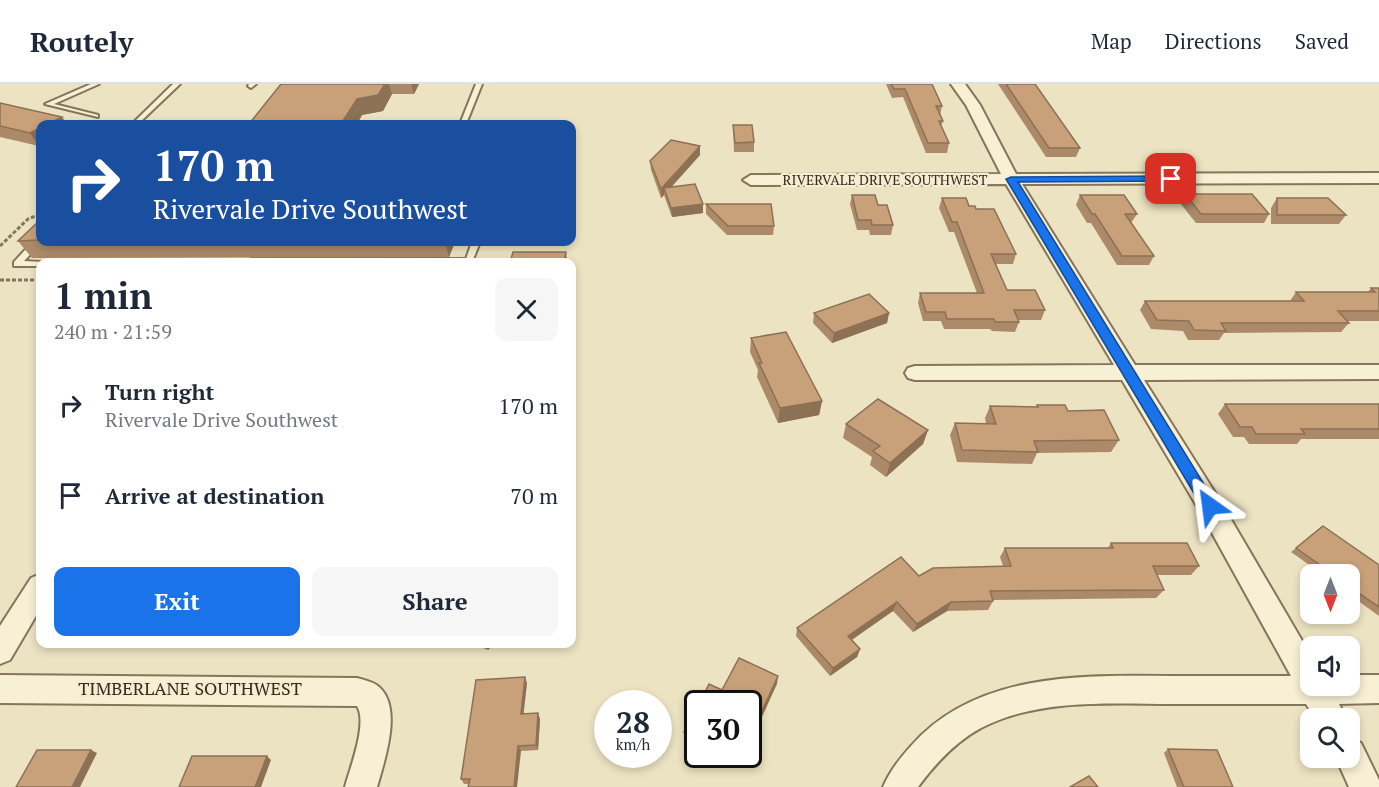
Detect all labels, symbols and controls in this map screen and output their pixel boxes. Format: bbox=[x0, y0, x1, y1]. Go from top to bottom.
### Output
text: Routely bbox=[30, 23, 133, 60]
text: Map bbox=[1091, 27, 1132, 55]
text: Directions bbox=[1165, 27, 1262, 55]
text: Saved bbox=[1295, 27, 1349, 55]
text: 170 m bbox=[153, 137, 274, 193]
icon: right bbox=[54, 144, 132, 222]
pin bbox=[1145, 153, 1196, 204]
icon: arrive bbox=[1154, 162, 1187, 195]
street label: RIVERVALE DRIVE SOUTHWEST bbox=[783, 170, 988, 189]
text: Rivervale Drive Southwest bbox=[153, 191, 468, 227]
text: 1 min bbox=[54, 272, 152, 319]
button: close bbox=[495, 278, 558, 341]
text: 240 m · 21:59 bbox=[54, 318, 172, 345]
text: Turn right bbox=[105, 377, 214, 406]
icon: right bbox=[54, 389, 87, 422]
text: 170 m bbox=[498, 391, 558, 420]
text: Rivervale Drive Southwest bbox=[105, 406, 338, 433]
position arrow bbox=[1178, 474, 1242, 538]
icon: arrive bbox=[54, 479, 87, 512]
text: Arrive at destination bbox=[105, 481, 324, 510]
text: 70 m bbox=[510, 481, 558, 510]
north arrow bbox=[1300, 564, 1360, 624]
map controls bbox=[1300, 564, 1360, 768]
button: Exit bbox=[54, 567, 300, 636]
button: Share bbox=[312, 567, 558, 636]
button: sound bbox=[1300, 636, 1360, 696]
street label: TIMBERLANE SOUTHWEST bbox=[78, 676, 302, 700]
speed limit sign: 30 bbox=[684, 690, 762, 768]
text: 28 bbox=[616, 702, 650, 742]
button: search bbox=[1300, 708, 1360, 768]
text: km/h bbox=[616, 734, 650, 754]

